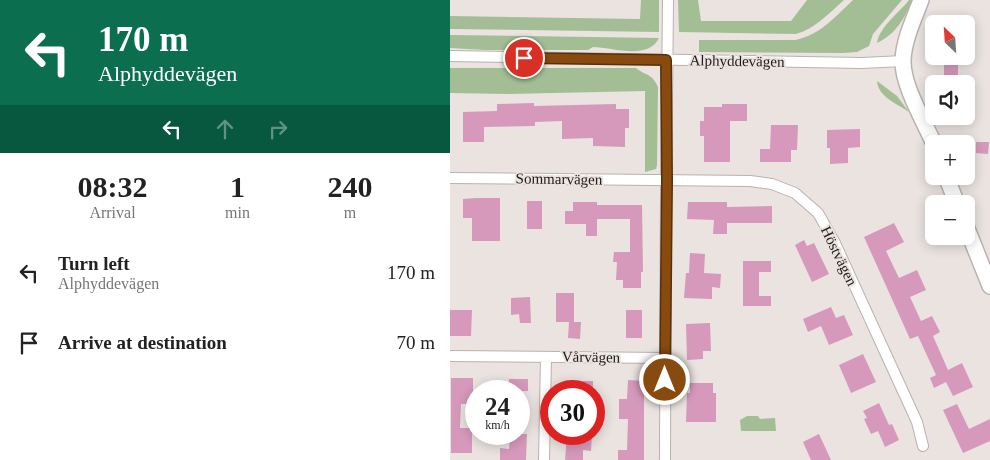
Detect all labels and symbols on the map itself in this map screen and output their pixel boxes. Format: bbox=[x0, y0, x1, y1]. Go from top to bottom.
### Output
north arrow bbox=[925, 15, 975, 65]
pin bbox=[503, 37, 545, 79]
street label: Alphyddevägen bbox=[689, 52, 785, 70]
street label: Sommarvägen bbox=[516, 170, 603, 188]
street label: Höstvägen bbox=[818, 224, 860, 289]
street label: Vårvägen bbox=[562, 348, 621, 366]
position arrow bbox=[638, 353, 690, 405]
speed limit sign: 30 bbox=[540, 380, 605, 445]

